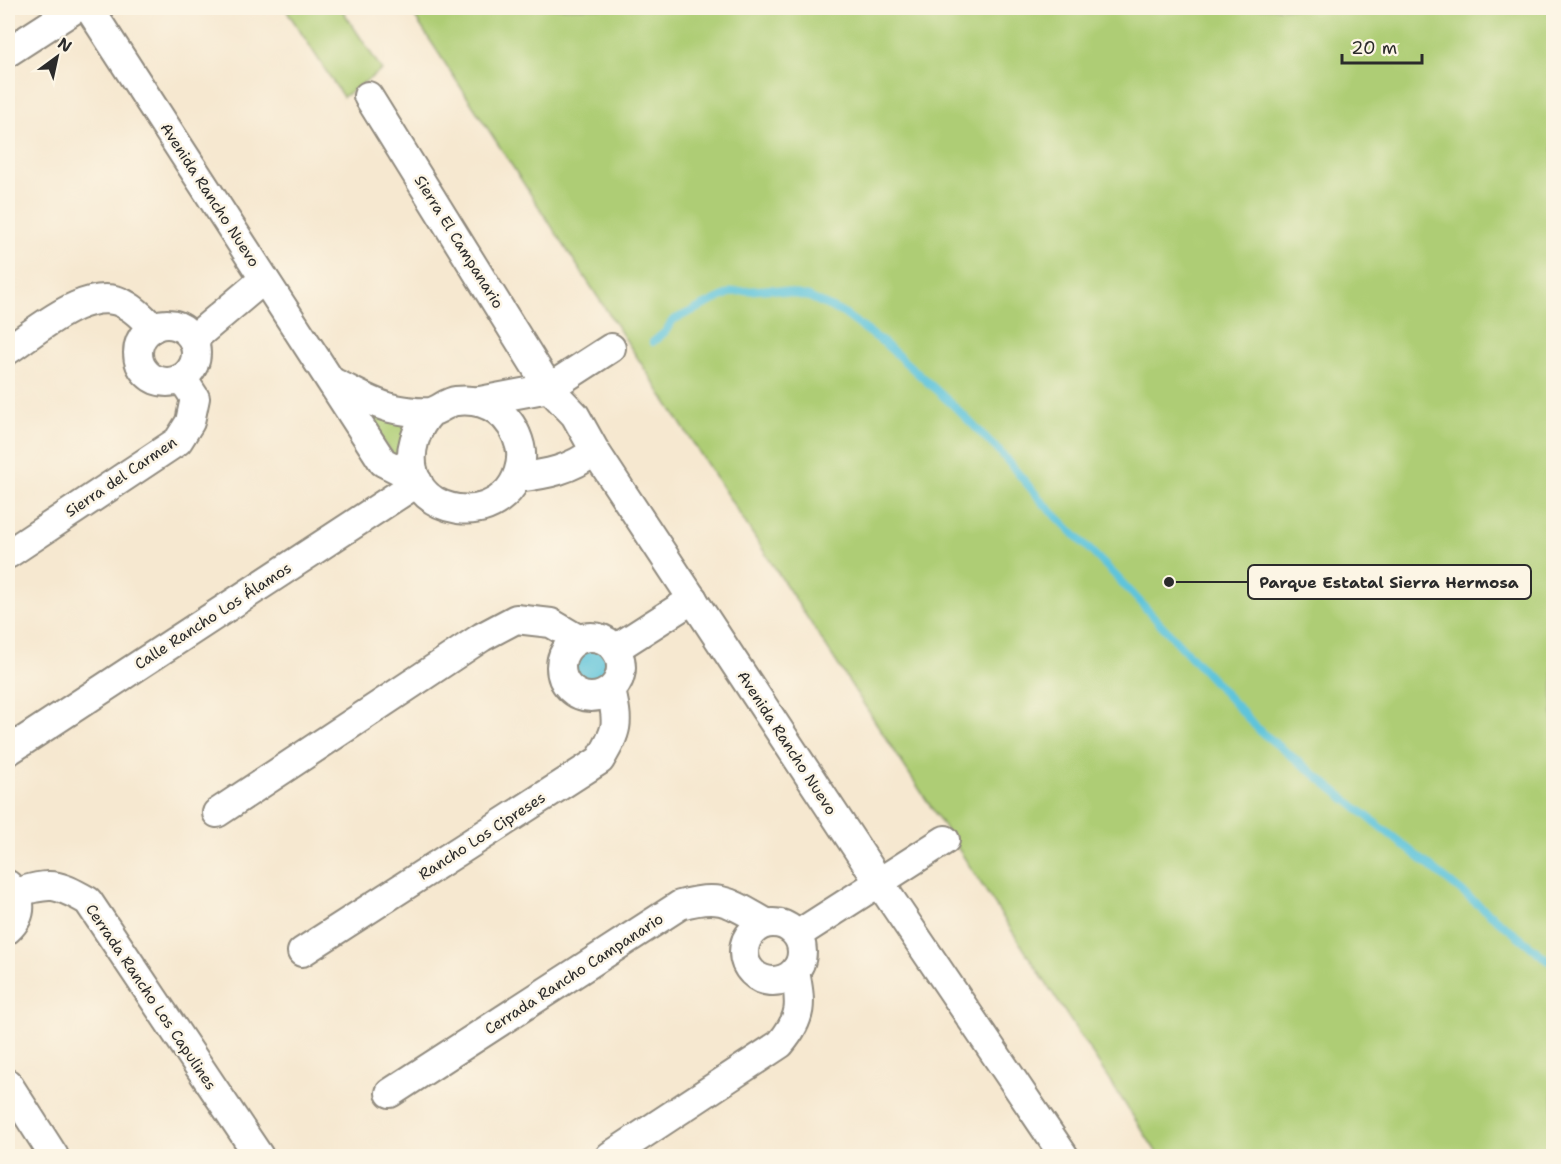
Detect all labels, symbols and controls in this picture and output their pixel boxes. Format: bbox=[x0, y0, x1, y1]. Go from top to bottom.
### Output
north arrow bbox=[27, 27, 87, 87]
scale bar bbox=[1342, 27, 1422, 65]
text: N bbox=[54, 33, 76, 57]
text: 20 m bbox=[1351, 36, 1397, 60]
street label: Avenida Rancho Nuevo bbox=[156, 119, 264, 271]
street label: Sierra El Campanario bbox=[410, 172, 508, 312]
street label: Sierra del Carmen bbox=[61, 432, 181, 522]
street label: Calle Rancho Los Álamos bbox=[130, 557, 295, 674]
callout: Parque Estatal Sierra Hermosa bbox=[1248, 565, 1531, 599]
text: Parque Estatal Sierra Hermosa bbox=[1259, 572, 1519, 593]
street label: Avenida Rancho Nuevo bbox=[733, 667, 841, 819]
street label: Rancho Los Cipreses bbox=[415, 787, 549, 885]
street label: Cerrada Rancho Los Capulines bbox=[81, 900, 221, 1094]
street label: Cerrada Rancho Campanario bbox=[481, 909, 667, 1039]

